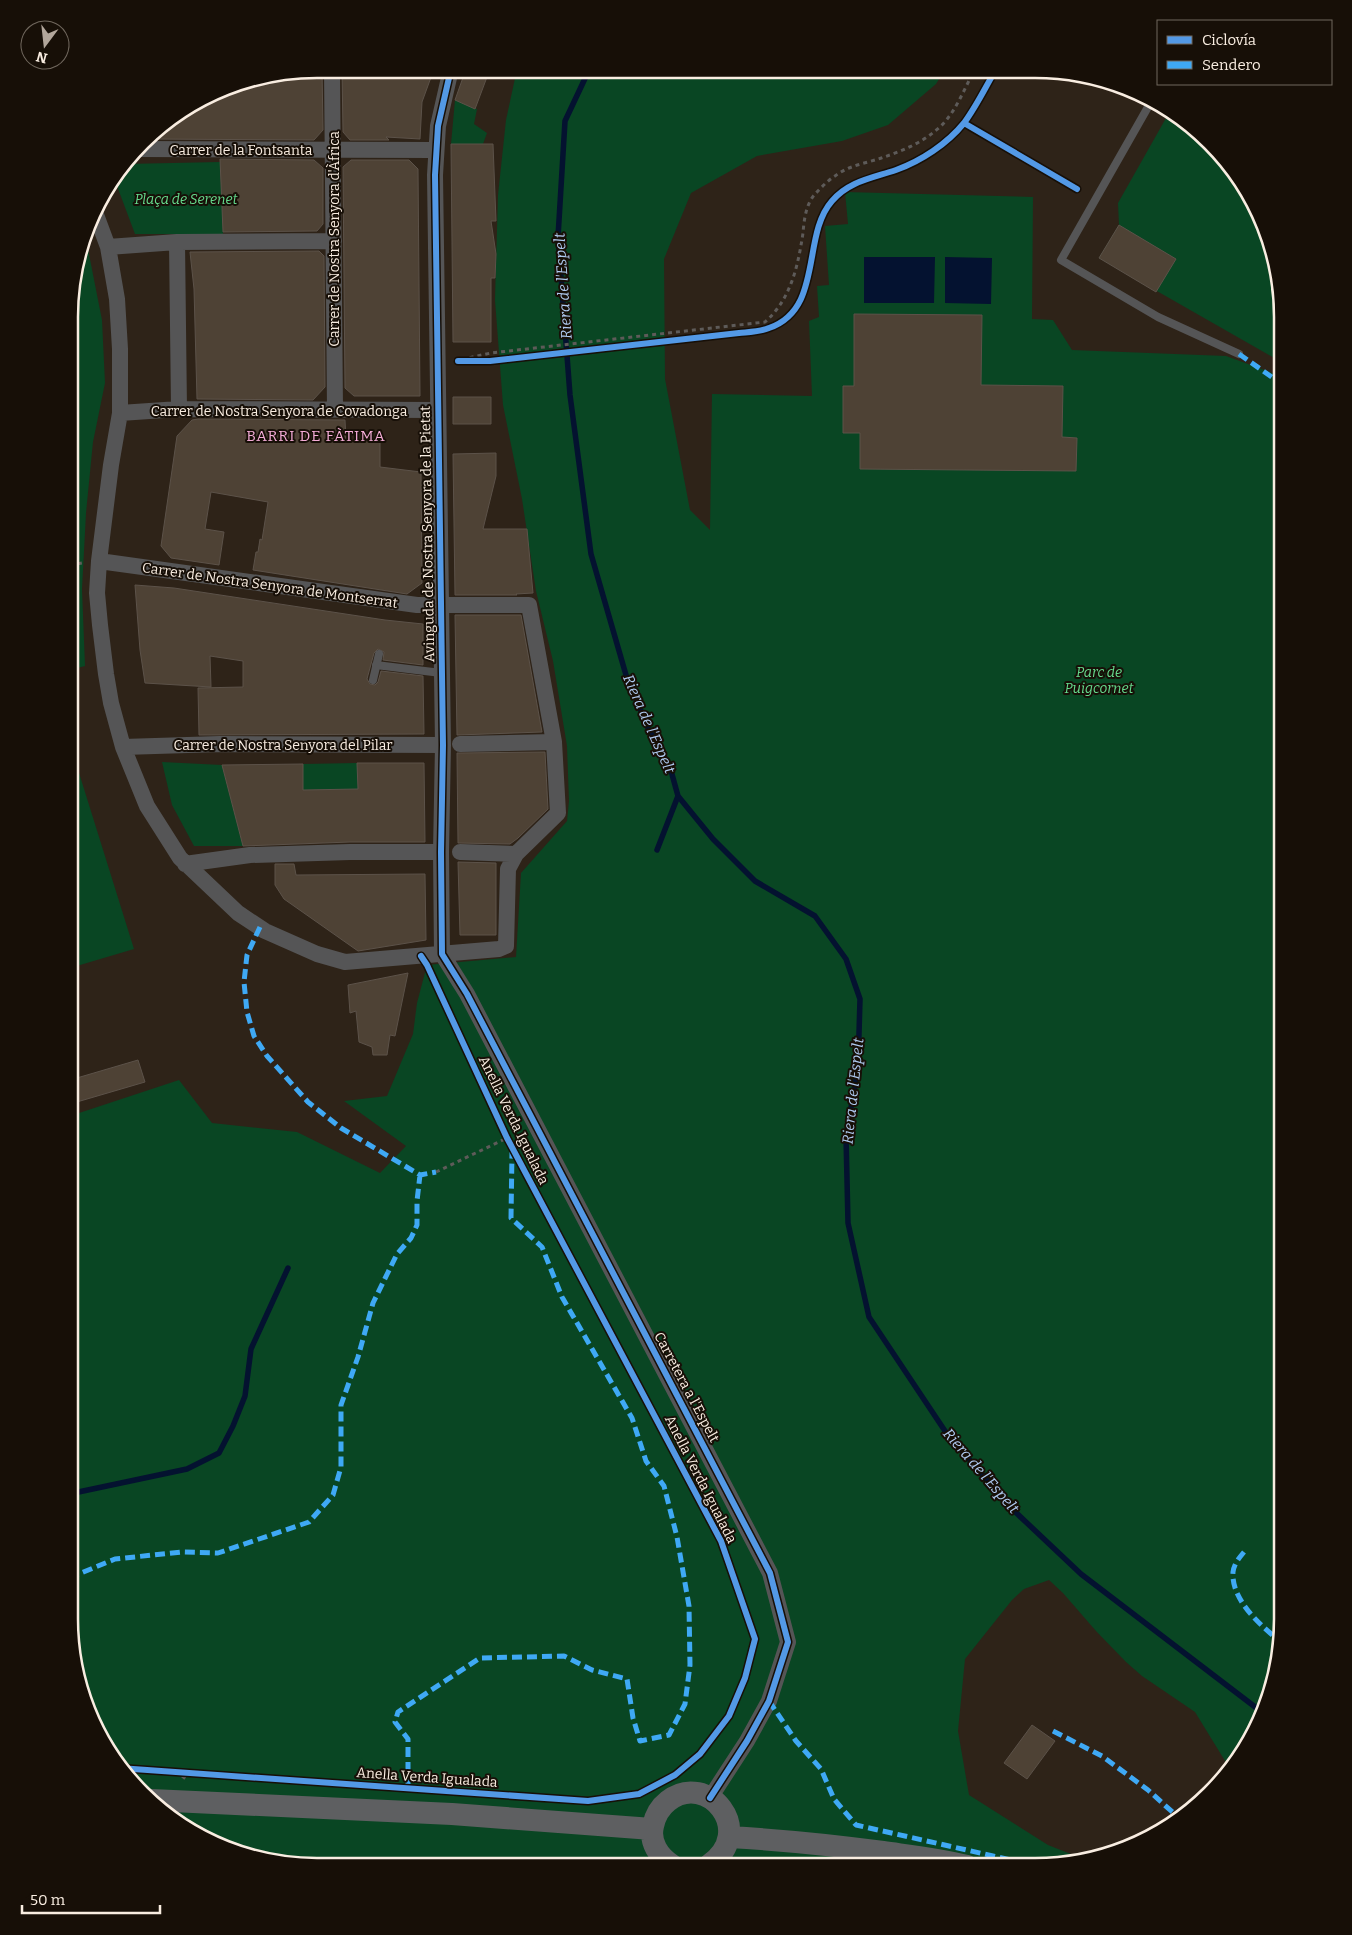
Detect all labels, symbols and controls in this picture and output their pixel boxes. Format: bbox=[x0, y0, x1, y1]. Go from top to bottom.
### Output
north arrow bbox=[20, 20, 70, 70]
legend bbox=[1157, 20, 1332, 85]
text: Ciclovía bbox=[1202, 31, 1256, 49]
text: N bbox=[34, 47, 49, 67]
text: Sendero bbox=[1202, 56, 1261, 74]
street label: Carrer de Nostra Senyora d'Àfrica bbox=[325, 131, 343, 347]
street label: Carrer de la Fontsanta bbox=[170, 142, 313, 159]
park label: Plaça de Serenet bbox=[134, 191, 239, 208]
water label: Riera de l'Espelt bbox=[550, 232, 576, 340]
street label: Carrer de Nostra Senyora de Covadonga bbox=[151, 403, 408, 420]
street label: Avinguda de Nostra Senyora de la Pietat bbox=[417, 406, 438, 662]
district label: BARRI DE FÀTIMA bbox=[246, 427, 386, 445]
street label: Carrer de Nostra Senyora de Montserrat bbox=[141, 559, 399, 612]
park label: Parc de Puigcornet bbox=[1065, 664, 1134, 697]
water label: Riera de l'Espelt bbox=[619, 672, 679, 777]
street label: Carrer de Nostra Senyora del Pilar bbox=[173, 737, 393, 754]
water label: Riera de l'Espelt bbox=[838, 1036, 868, 1145]
street label: Anella Verda Igualada bbox=[475, 1053, 552, 1188]
street label: Carretera a l'Espelt bbox=[650, 1329, 723, 1445]
street label: Anella Verda Igualada bbox=[661, 1412, 740, 1546]
water label: Riera de l'Espelt bbox=[939, 1425, 1023, 1518]
street label: Anella Verda Igualada bbox=[356, 1764, 498, 1791]
scale bar bbox=[22, 1882, 160, 1914]
text: 50 m bbox=[30, 1891, 66, 1909]

